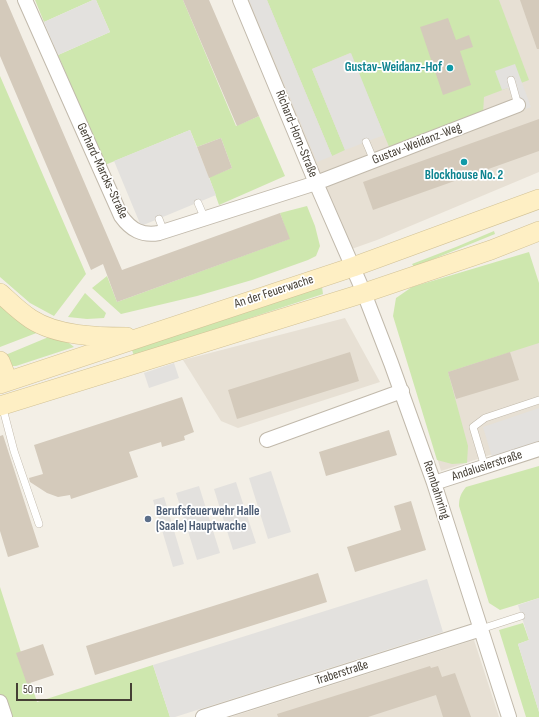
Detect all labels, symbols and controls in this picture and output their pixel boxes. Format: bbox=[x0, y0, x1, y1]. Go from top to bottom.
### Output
place label: Gustav-Weidanz-Hof bbox=[345, 60, 442, 76]
marker: Gustav-Weidanz-Hof bbox=[445, 63, 455, 73]
street label: Richard-Horn-Straße bbox=[271, 88, 321, 180]
street label: Gustav-Weidanz-Weg bbox=[370, 120, 464, 168]
street label: Gerhard-Marcks-Straße bbox=[73, 121, 131, 221]
marker: Blockhouse No. 2 bbox=[459, 157, 469, 167]
place label: Blockhouse No. 2 bbox=[425, 168, 503, 184]
street label: An der Feuerwache bbox=[232, 272, 316, 312]
street label: Andalusierstraße bbox=[450, 447, 524, 485]
street label: Rennbahnring bbox=[419, 459, 453, 521]
place label: Berufsfeuerwehr Halle (Saale) Hauptwache bbox=[156, 504, 260, 535]
marker: Berufsfeuerwehr Halle (Saale) Hauptwache bbox=[143, 514, 153, 524]
street label: Traberstraße bbox=[314, 657, 370, 689]
scale bar bbox=[18, 675, 134, 701]
text: 50 m bbox=[23, 682, 43, 697]

